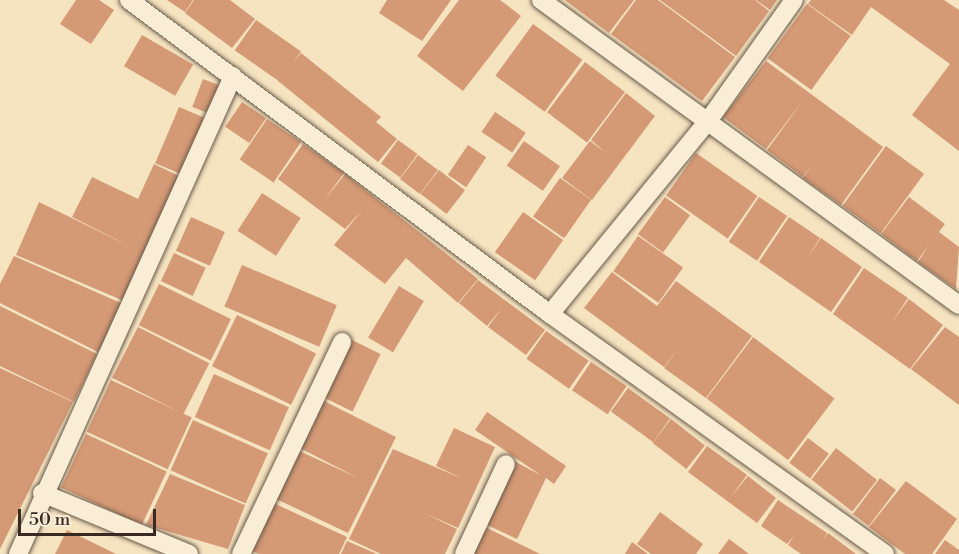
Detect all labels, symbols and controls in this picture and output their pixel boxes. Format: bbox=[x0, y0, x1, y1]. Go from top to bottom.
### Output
scale bar bbox=[21, 497, 159, 535]
text: 50 m bbox=[29, 508, 70, 531]

